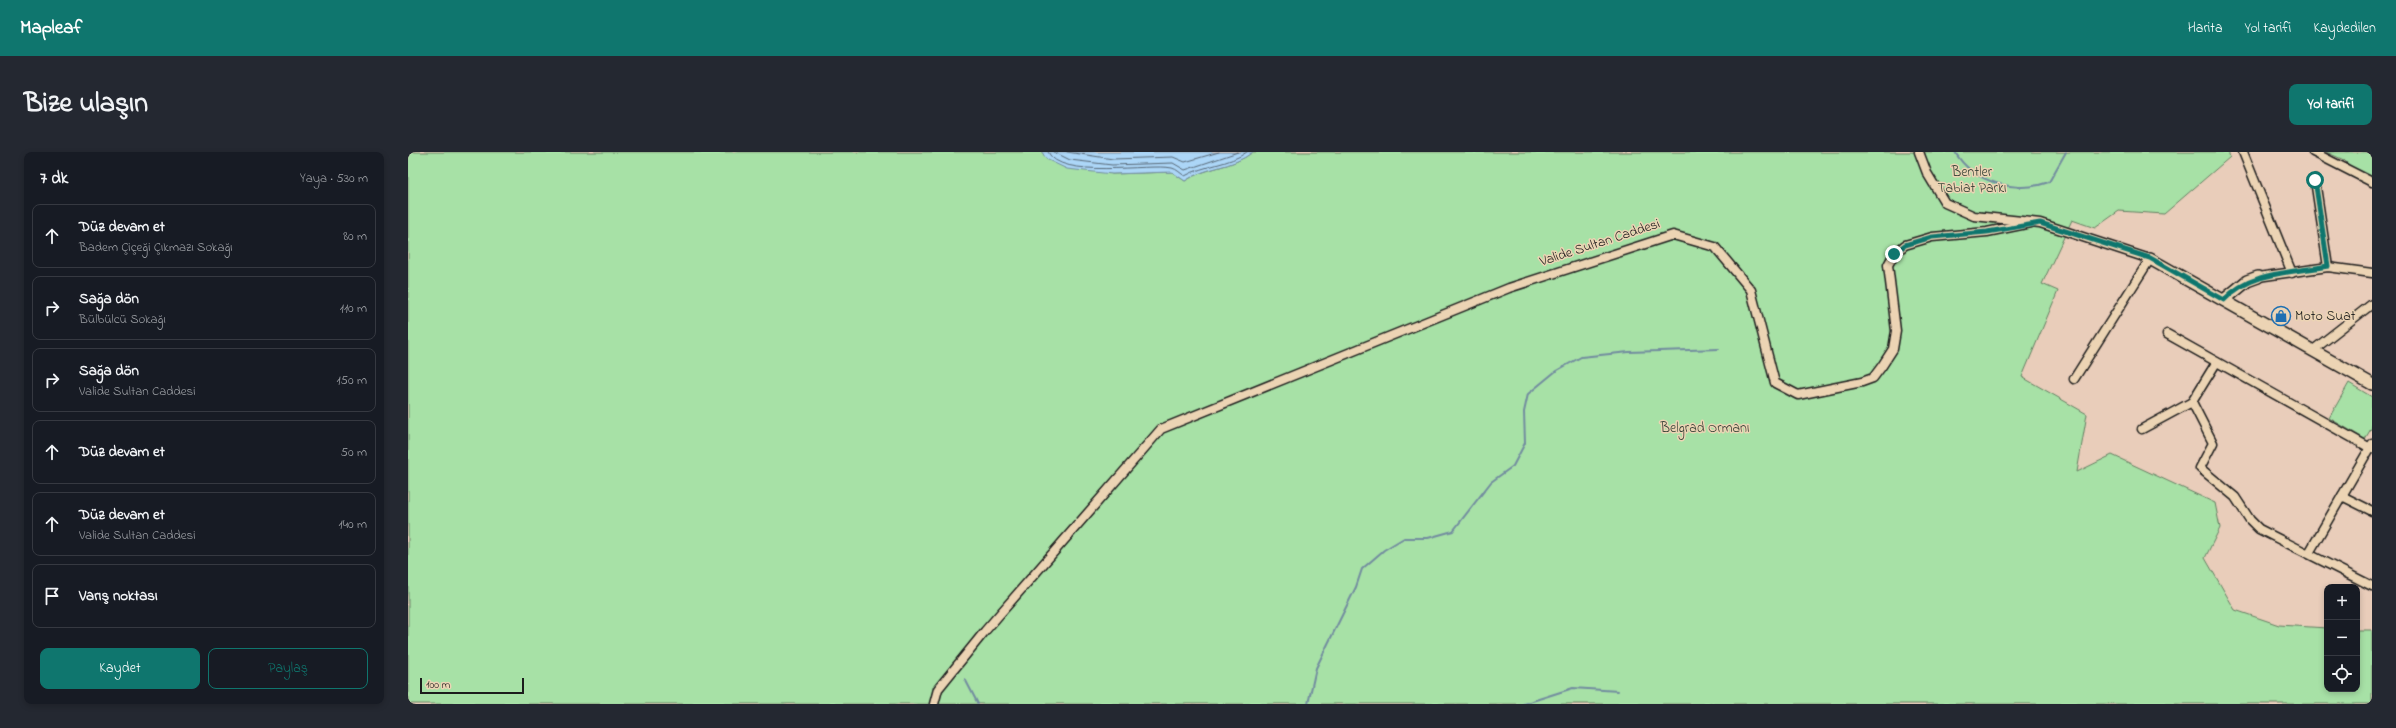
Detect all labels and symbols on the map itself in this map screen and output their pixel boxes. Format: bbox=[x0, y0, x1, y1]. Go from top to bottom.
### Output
park label: Bentler Tabiat Parkı bbox=[1937, 162, 2007, 199]
route start bbox=[2306, 171, 2324, 189]
street label: Valide Sultan Caddesi bbox=[1536, 214, 1663, 273]
route end bbox=[1885, 245, 1903, 263]
shop icon: Moto Suat bbox=[2270, 305, 2292, 327]
place label: Moto Suat bbox=[2295, 306, 2356, 327]
park label: Belgrad Ormanı bbox=[1660, 418, 1750, 440]
scale bar bbox=[420, 676, 524, 695]

